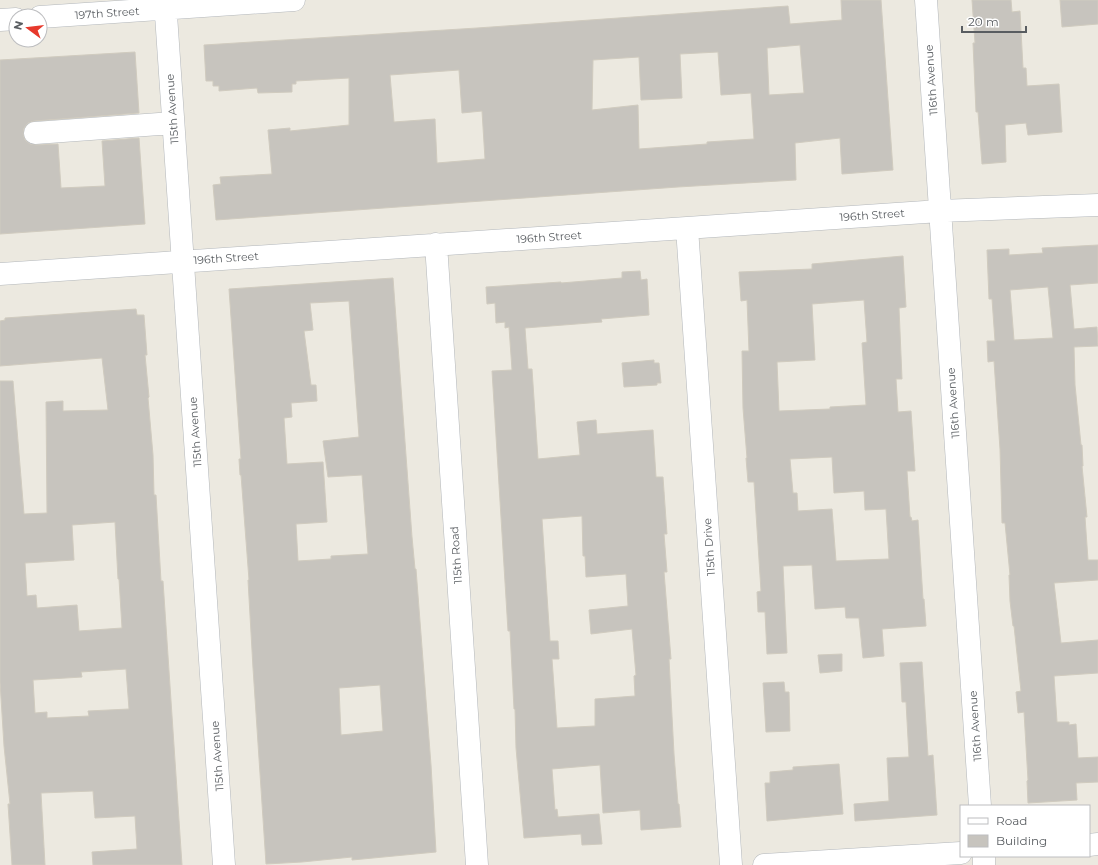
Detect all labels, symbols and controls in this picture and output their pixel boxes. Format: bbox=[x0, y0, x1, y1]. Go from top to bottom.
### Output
street label: 197th Street bbox=[74, 4, 140, 22]
north arrow bbox=[8, 8, 48, 48]
scale bar bbox=[962, 8, 1026, 34]
text: 20 m bbox=[968, 14, 999, 29]
text: N bbox=[10, 19, 26, 32]
street label: 116th Avenue bbox=[922, 44, 940, 116]
street label: 115th Avenue bbox=[163, 73, 181, 145]
street label: 196th Street bbox=[839, 206, 906, 224]
street label: 196th Street bbox=[516, 228, 583, 246]
street label: 196th Street bbox=[193, 249, 260, 267]
street label: 116th Avenue bbox=[944, 367, 962, 439]
street label: 115th Avenue bbox=[186, 396, 204, 468]
street label: 115th Drive bbox=[700, 517, 718, 576]
street label: 115th Road bbox=[447, 526, 465, 584]
street label: 116th Avenue bbox=[966, 690, 984, 762]
street label: 115th Avenue bbox=[208, 720, 226, 792]
legend bbox=[960, 805, 1090, 857]
text: Road bbox=[996, 813, 1027, 828]
text: Building bbox=[996, 833, 1047, 848]

